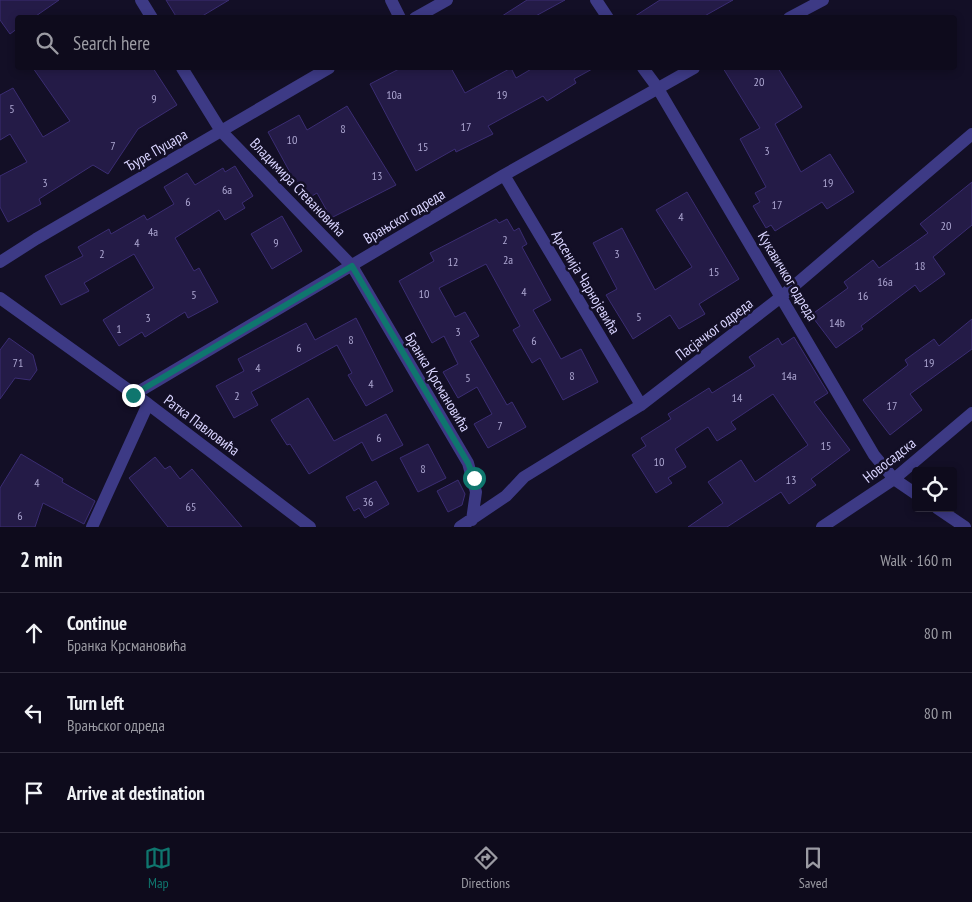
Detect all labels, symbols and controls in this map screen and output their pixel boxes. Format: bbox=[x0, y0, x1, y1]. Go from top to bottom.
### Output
search box bbox=[15, 15, 957, 70]
icon: search bbox=[33, 29, 61, 57]
text: Search here bbox=[73, 31, 150, 55]
house number: 20 bbox=[754, 74, 764, 89]
house number: 10a bbox=[386, 87, 402, 102]
house number: 19 bbox=[497, 87, 507, 102]
house number: 9 bbox=[151, 91, 157, 106]
house number: 5 bbox=[9, 101, 15, 116]
house number: 17 bbox=[461, 119, 471, 134]
house number: 8 bbox=[340, 121, 346, 136]
street label: Ђуре Пуцара bbox=[121, 125, 191, 175]
house number: 10 bbox=[287, 132, 297, 147]
street label: Владимира Стевановића bbox=[246, 134, 350, 240]
house number: 7 bbox=[110, 138, 116, 153]
house number: 15 bbox=[418, 139, 428, 154]
house number: 3 bbox=[764, 143, 770, 158]
house number: 13 bbox=[372, 168, 382, 183]
house number: 3 bbox=[42, 175, 48, 190]
house number: 19 bbox=[823, 175, 833, 190]
house number: 6a bbox=[222, 182, 232, 197]
street label: Врањског одреда bbox=[360, 184, 448, 248]
house number: 6 bbox=[185, 194, 191, 209]
house number: 17 bbox=[772, 197, 782, 212]
house number: 4 bbox=[678, 209, 684, 224]
house number: 20 bbox=[941, 218, 951, 233]
house number: 4a bbox=[148, 224, 158, 239]
street label: Арсенија Чарнојевића bbox=[547, 227, 625, 337]
street label: Кукавичког одреда bbox=[754, 228, 822, 324]
house number: 2 bbox=[502, 232, 508, 247]
house number: 4 bbox=[134, 235, 140, 250]
house number: 9 bbox=[273, 235, 279, 250]
house number: 2 bbox=[99, 246, 105, 261]
house number: 3 bbox=[614, 246, 620, 261]
house number: 2a bbox=[503, 252, 513, 267]
house number: 12 bbox=[448, 254, 458, 269]
house number: 18 bbox=[915, 258, 925, 273]
house number: 15 bbox=[709, 264, 719, 279]
house number: 16a bbox=[877, 274, 893, 289]
house number: 4 bbox=[521, 284, 527, 299]
house number: 10 bbox=[419, 286, 429, 301]
house number: 5 bbox=[191, 287, 197, 302]
house number: 16 bbox=[858, 288, 868, 303]
street label: Пасјачког одреда bbox=[672, 294, 756, 364]
house number: 5 bbox=[636, 309, 642, 324]
house number: 3 bbox=[145, 310, 151, 325]
house number: 14b bbox=[829, 315, 845, 330]
house number: 1 bbox=[116, 321, 122, 336]
house number: 3 bbox=[455, 324, 461, 339]
street label: Бранка Крсмановића bbox=[401, 329, 475, 435]
house number: 8 bbox=[348, 332, 354, 347]
house number: 6 bbox=[531, 333, 537, 348]
house number: 6 bbox=[296, 340, 302, 355]
house number: 71 bbox=[13, 355, 23, 370]
house number: 19 bbox=[924, 355, 934, 370]
house number: 4 bbox=[255, 360, 261, 375]
house number: 8 bbox=[569, 368, 575, 383]
house number: 14a bbox=[781, 368, 797, 383]
house number: 5 bbox=[465, 370, 471, 385]
house number: 4 bbox=[368, 376, 374, 391]
route end bbox=[122, 384, 145, 407]
house number: 2 bbox=[234, 388, 240, 403]
street label: Ратка Павловића bbox=[160, 390, 244, 460]
house number: 14 bbox=[732, 390, 743, 405]
house number: 17 bbox=[887, 398, 897, 413]
house number: 7 bbox=[497, 418, 503, 433]
house number: 6 bbox=[376, 430, 382, 445]
street label: Новосадска bbox=[859, 433, 919, 487]
house number: 15 bbox=[821, 438, 831, 453]
house number: 10 bbox=[654, 454, 664, 469]
house number: 8 bbox=[420, 461, 426, 476]
route start bbox=[463, 467, 486, 490]
map controls bbox=[912, 467, 957, 512]
button: locate bbox=[912, 467, 957, 512]
house number: 13 bbox=[786, 472, 796, 487]
house number: 4 bbox=[34, 475, 40, 490]
house number: 36 bbox=[363, 494, 373, 509]
house number: 65 bbox=[186, 499, 196, 514]
house number: 6 bbox=[17, 508, 23, 523]
text: 2 min bbox=[20, 546, 62, 573]
text: Walk · 160 m bbox=[880, 550, 952, 570]
text: Continue bbox=[67, 611, 127, 635]
icon: ahead bbox=[20, 619, 48, 647]
text: 80 m bbox=[924, 623, 952, 643]
text: Бранка Крсмановића bbox=[67, 635, 187, 655]
text: Turn left bbox=[67, 691, 124, 715]
icon: left bbox=[20, 699, 48, 727]
text: 80 m bbox=[924, 703, 952, 723]
text: Врањског одреда bbox=[67, 715, 165, 735]
icon: arrive bbox=[20, 779, 48, 807]
text: Arrive at destination bbox=[67, 781, 205, 805]
tab: Map bbox=[144, 844, 172, 892]
tab: Directions bbox=[461, 844, 510, 892]
tab: Saved bbox=[799, 844, 828, 892]

